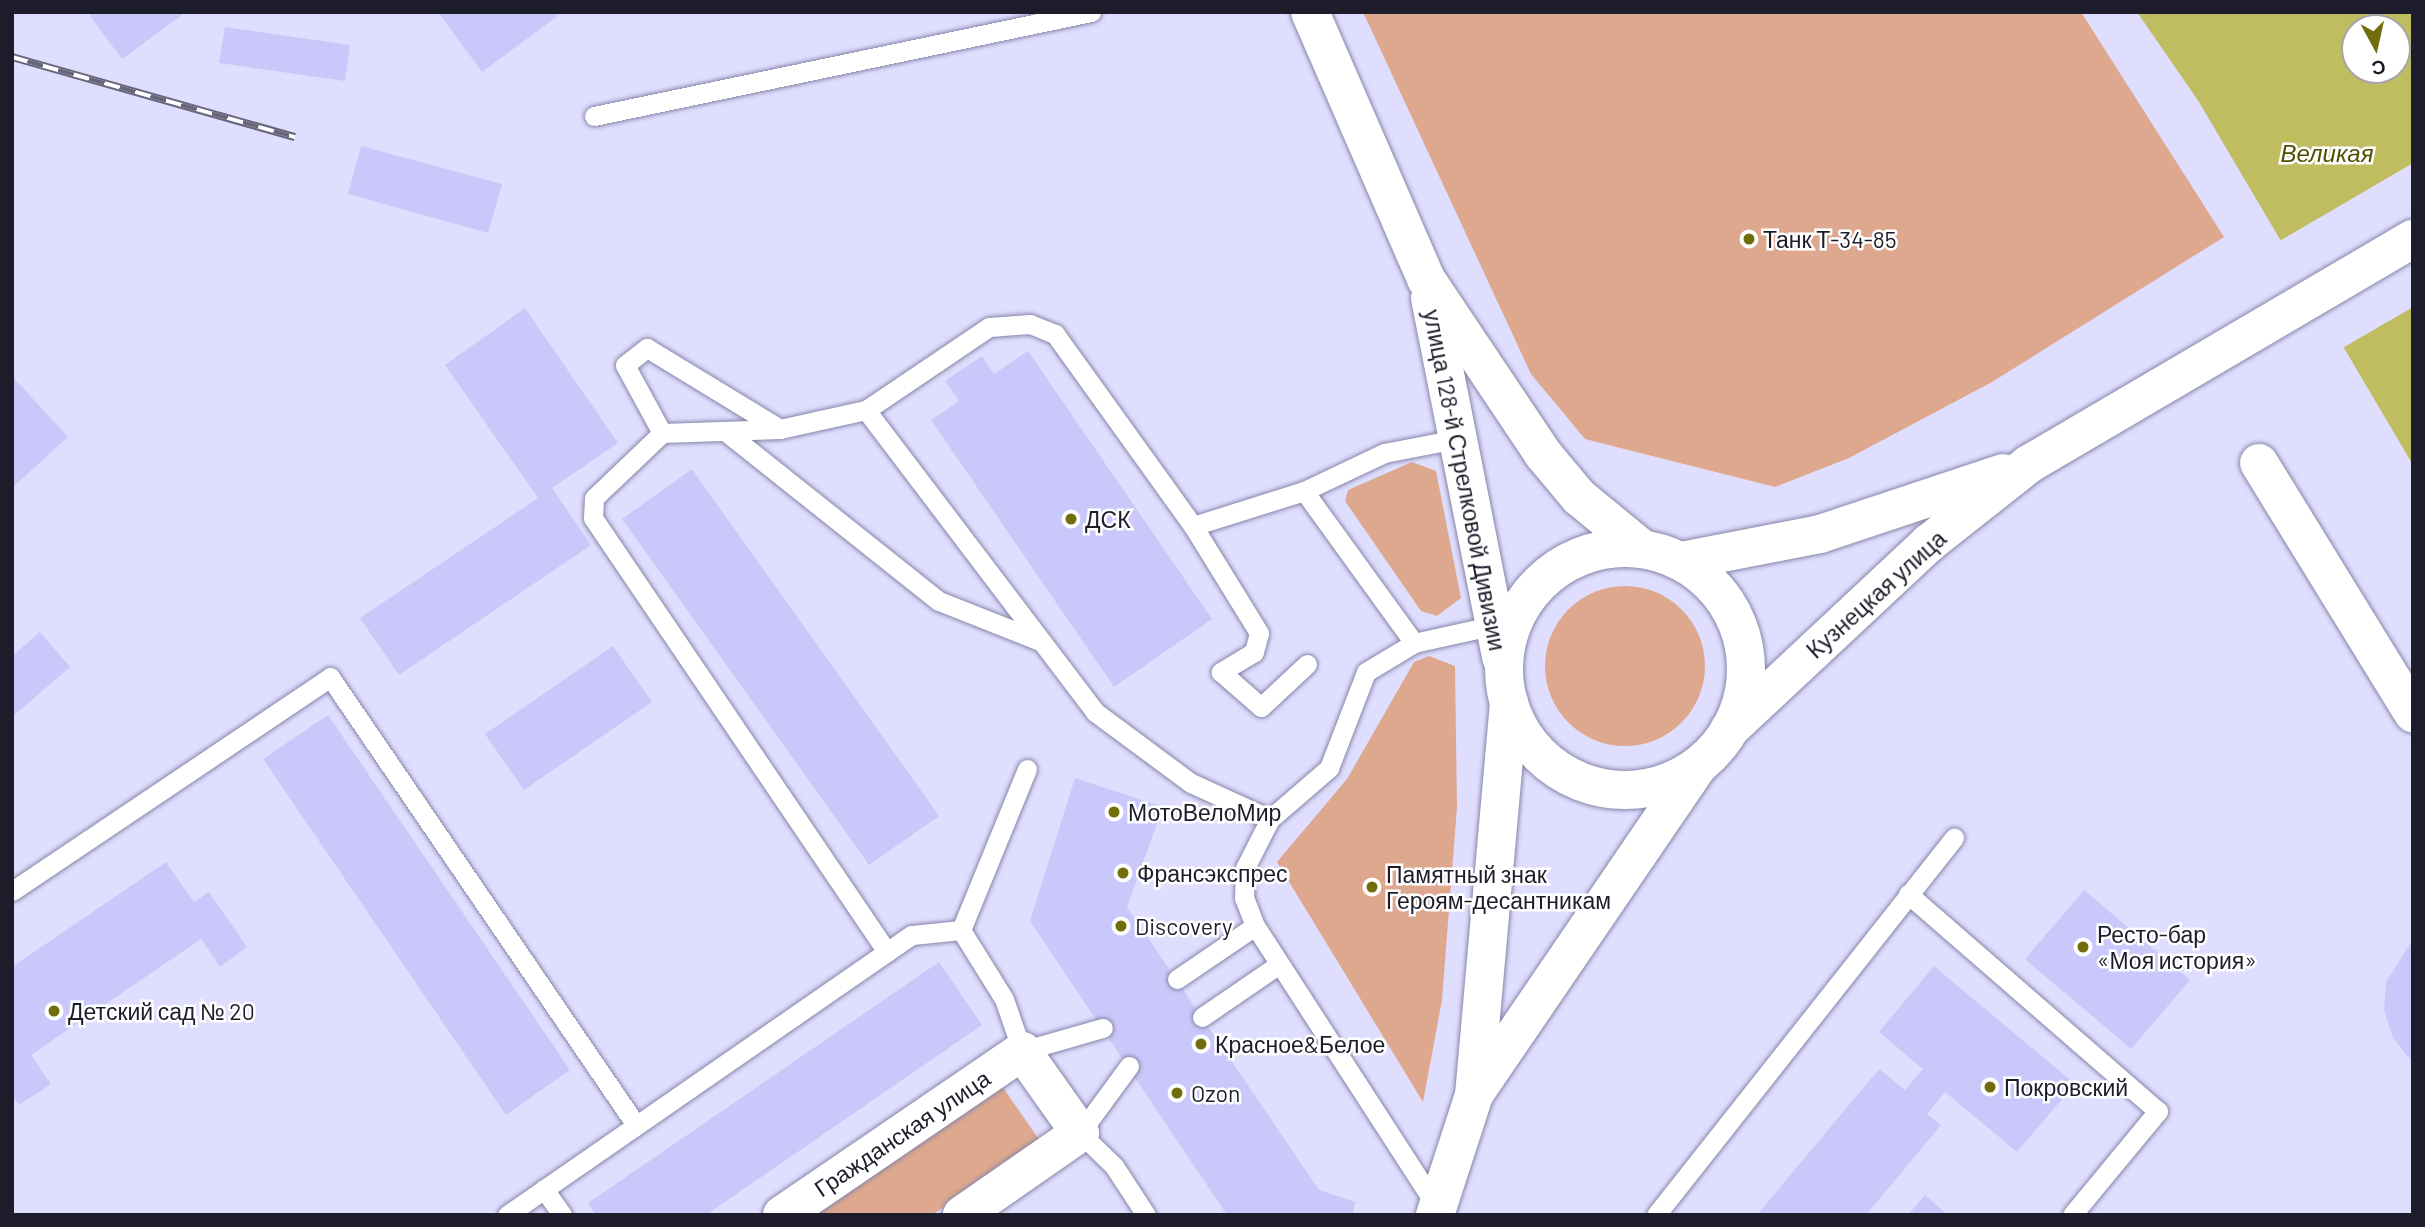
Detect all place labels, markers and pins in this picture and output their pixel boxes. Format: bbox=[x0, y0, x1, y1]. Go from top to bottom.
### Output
place label: Танк Т-34-85 bbox=[1763, 225, 1897, 253]
marker: Танк Т-34-85 bbox=[1741, 231, 1757, 247]
place label: ДСК bbox=[1085, 505, 1131, 533]
marker: ДСК bbox=[1063, 511, 1079, 527]
place label: МотоВелоМир bbox=[1128, 798, 1281, 826]
marker: МотоВелоМир bbox=[1106, 804, 1122, 820]
place label: Франсэкспрес bbox=[1137, 859, 1288, 887]
place label: Памятный знак Героям-десантникам bbox=[1386, 860, 1611, 914]
marker: Франсэкспрес bbox=[1115, 865, 1131, 881]
marker: Памятный знак Героям-десантникам bbox=[1364, 879, 1380, 895]
place label: Discovery bbox=[1135, 912, 1233, 940]
marker: Discovery bbox=[1113, 918, 1129, 934]
place label: Ресто-бар «Моя история» bbox=[2097, 920, 2257, 974]
marker: Ресто-бар «Моя история» bbox=[2075, 939, 2091, 955]
place label: Детский сад № 20 bbox=[68, 997, 255, 1025]
marker: Детский сад № 20 bbox=[46, 1003, 62, 1019]
place label: Красное&Белое bbox=[1215, 1030, 1385, 1058]
marker: Красное&Белое bbox=[1193, 1036, 1209, 1052]
place label: Покровский bbox=[2004, 1073, 2128, 1101]
place label: Ozon bbox=[1191, 1079, 1240, 1107]
marker: Покровский bbox=[1982, 1079, 1998, 1095]
marker: Ozon bbox=[1169, 1085, 1185, 1101]

